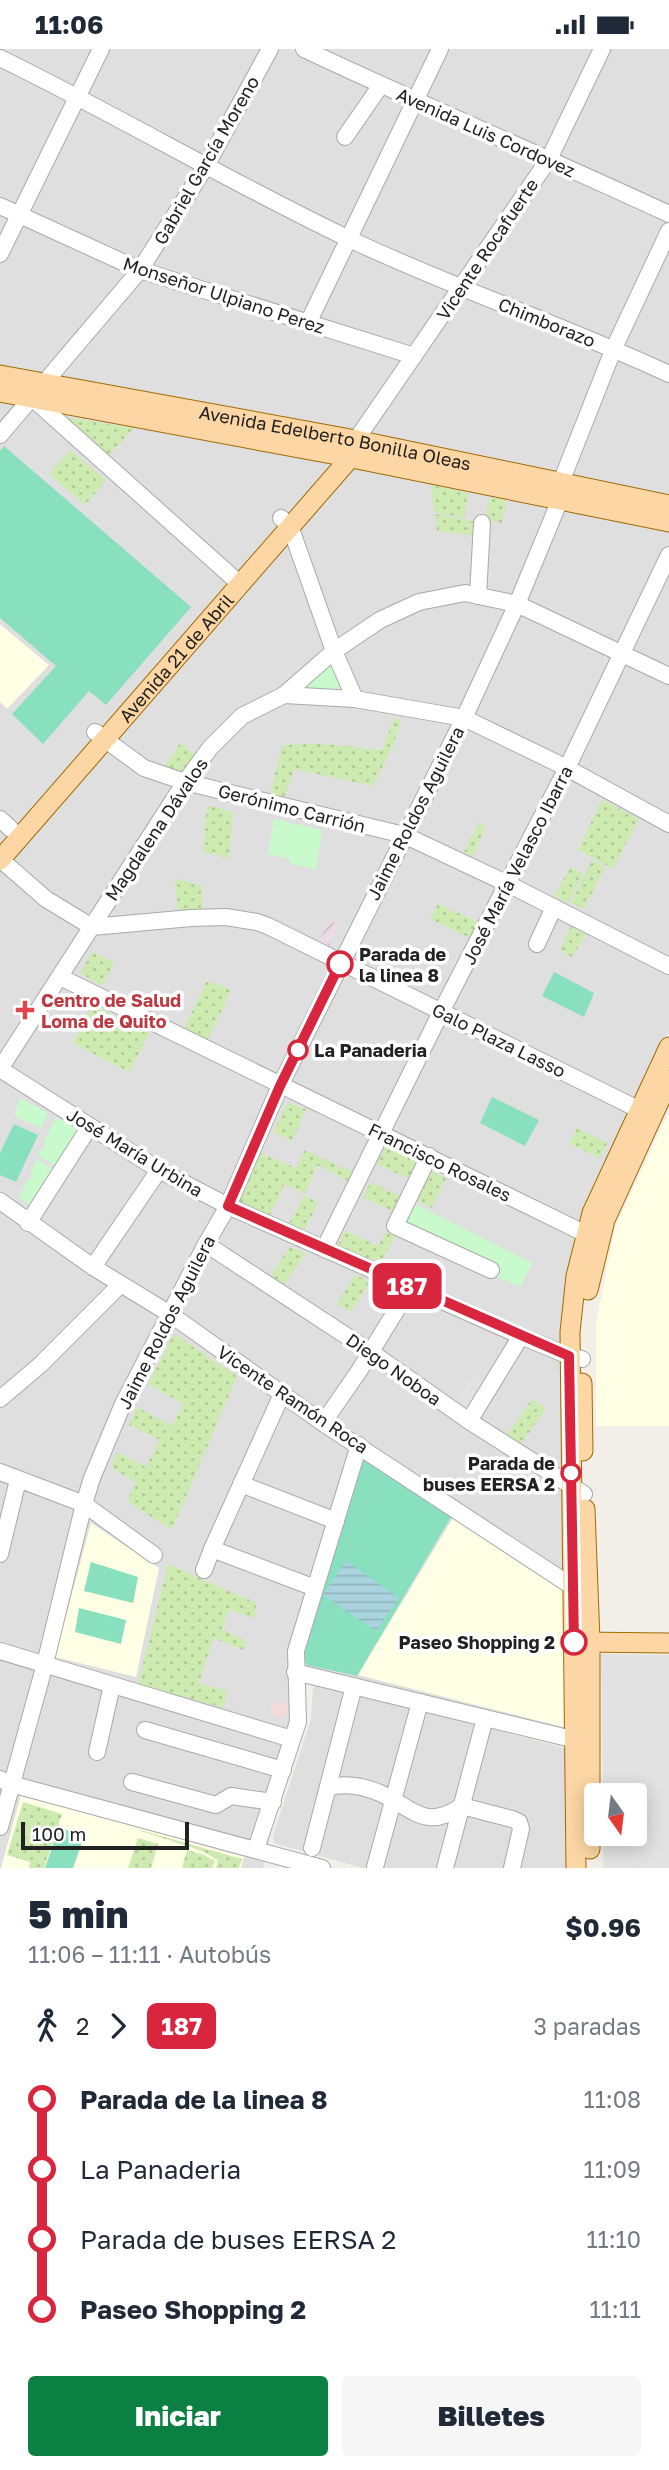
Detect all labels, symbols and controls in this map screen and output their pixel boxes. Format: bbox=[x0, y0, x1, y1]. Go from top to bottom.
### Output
text: 11:06 bbox=[35, 9, 104, 40]
street label: Gabriel García Moreno bbox=[149, 72, 263, 248]
street label: Avenida Luis Cordovez bbox=[393, 83, 579, 181]
street label: Vicente Rocafuerte bbox=[431, 174, 543, 324]
street label: Monseñor Ulpiano Perez bbox=[120, 252, 328, 338]
street label: Chimborazo bbox=[495, 293, 599, 351]
street label: Avenida Edelberto Bonilla Oleas bbox=[197, 401, 473, 475]
street label: Avenida 21 de Abril bbox=[114, 589, 238, 727]
street label: Jaime Roldos Aguilera bbox=[362, 723, 468, 903]
street label: Magdalena Dávalos bbox=[100, 753, 212, 905]
street label: José María Velasco Ibarra bbox=[457, 762, 577, 968]
street label: Gerónimo Carrión bbox=[216, 779, 368, 837]
place label: Parada de la linea 8 bbox=[359, 943, 447, 986]
marker: Parada de la linea 8 bbox=[327, 951, 353, 977]
place label: Centro de Salud Loma de Quito bbox=[41, 989, 181, 1032]
street label: Galo Plaza Lasso bbox=[429, 998, 569, 1082]
marker: Centro de Salud Loma de Quito bbox=[15, 1000, 35, 1020]
place label: La Panaderia bbox=[314, 1039, 427, 1061]
marker: La Panaderia bbox=[288, 1040, 308, 1060]
street label: José María Urbina bbox=[63, 1103, 207, 1201]
street label: Francisco Rosales bbox=[365, 1118, 515, 1206]
street label: Jaime Roldos Aguilera bbox=[113, 1232, 219, 1412]
line badge: 187 bbox=[367, 1263, 447, 1309]
text: 187 bbox=[387, 1271, 427, 1300]
street label: Diego Noboa bbox=[342, 1328, 446, 1410]
street label: Vicente Ramón Roca bbox=[213, 1340, 373, 1458]
place label: Parada de buses EERSA 2 bbox=[423, 1452, 555, 1495]
marker: Parada de buses EERSA 2 bbox=[561, 1463, 581, 1483]
marker: Paseo Shopping 2 bbox=[561, 1629, 587, 1655]
place label: Paseo Shopping 2 bbox=[399, 1631, 555, 1653]
north arrow bbox=[584, 1783, 648, 1846]
map controls bbox=[584, 1783, 647, 1846]
scale bar bbox=[21, 1819, 189, 1851]
text: 100 m bbox=[32, 1822, 86, 1845]
text: 5 min bbox=[28, 1891, 128, 1936]
text: $0.96 bbox=[565, 1912, 641, 1943]
text: 11:06 – 11:11 · Autobús bbox=[28, 1940, 271, 1968]
icon: walk bbox=[28, 2007, 66, 2045]
icon: forward bbox=[99, 2007, 137, 2045]
text: 187 bbox=[161, 2011, 202, 2040]
text: 2 bbox=[76, 2012, 89, 2040]
text: 3 paradas bbox=[534, 2012, 641, 2040]
text: Parada de la linea 8 bbox=[80, 2084, 328, 2115]
text: 11:08 bbox=[584, 2085, 641, 2113]
text: La Panaderia bbox=[80, 2154, 241, 2185]
text: 11:09 bbox=[584, 2155, 641, 2183]
text: Parada de buses EERSA 2 bbox=[80, 2224, 396, 2255]
text: 11:10 bbox=[586, 2225, 641, 2253]
text: Paseo Shopping 2 bbox=[80, 2294, 306, 2325]
text: 11:11 bbox=[589, 2295, 641, 2323]
button: Iniciar bbox=[28, 2376, 328, 2456]
button: Billetes bbox=[342, 2376, 641, 2456]

